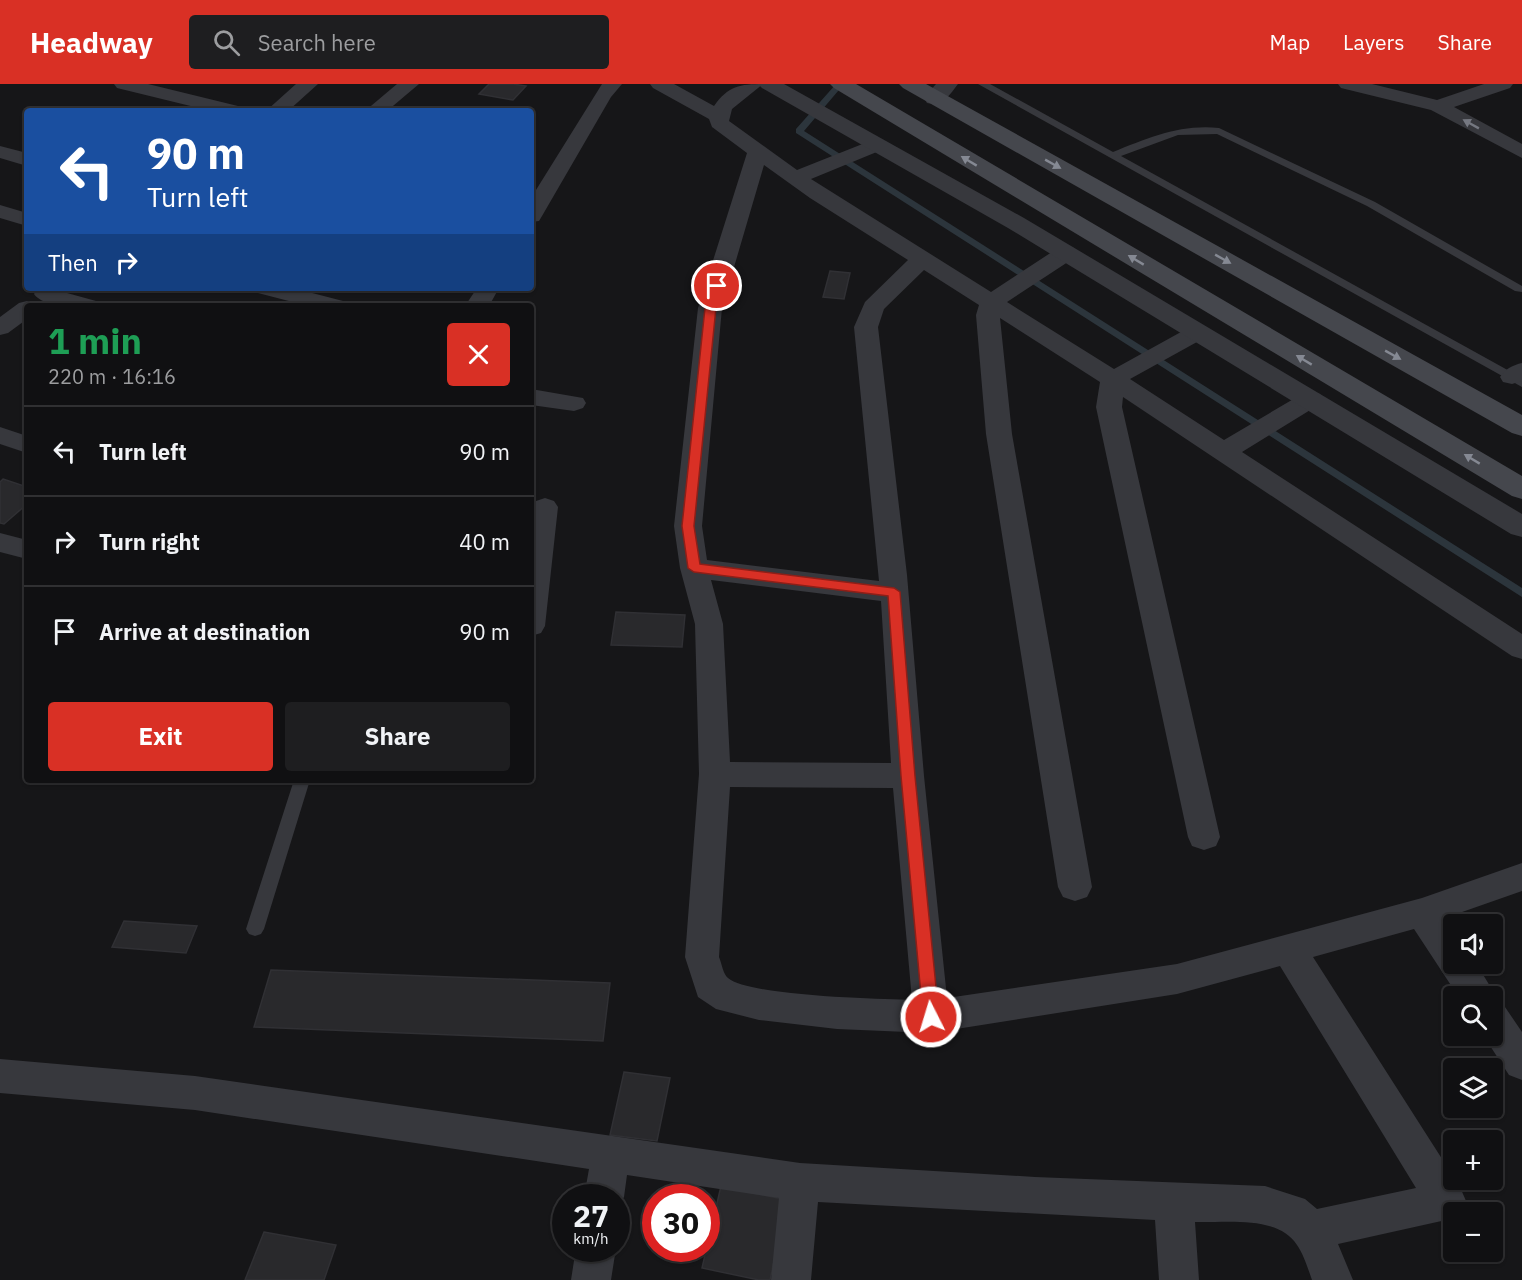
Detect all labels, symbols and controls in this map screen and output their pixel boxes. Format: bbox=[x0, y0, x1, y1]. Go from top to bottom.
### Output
search box bbox=[189, 15, 609, 69]
text: Headway bbox=[30, 24, 153, 61]
icon: search bbox=[210, 26, 243, 59]
text: Search here bbox=[258, 28, 376, 57]
text: Map bbox=[1270, 28, 1310, 56]
text: Layers bbox=[1343, 28, 1405, 56]
text: Share bbox=[1438, 28, 1492, 56]
one-way arrow bbox=[1462, 119, 1479, 129]
text: 90 m bbox=[147, 126, 245, 181]
icon: left bbox=[48, 132, 126, 210]
one-way arrow bbox=[961, 155, 977, 166]
one-way arrow bbox=[1045, 159, 1062, 169]
text: Turn left bbox=[147, 179, 248, 214]
icon: right bbox=[110, 246, 143, 279]
text: Then bbox=[48, 248, 98, 277]
one-way arrow bbox=[1215, 254, 1231, 265]
one-way arrow bbox=[1128, 255, 1144, 266]
pin bbox=[691, 260, 742, 311]
icon: arrive bbox=[700, 269, 733, 302]
text: 1 min bbox=[48, 317, 142, 364]
button: close bbox=[447, 323, 510, 386]
one-way arrow bbox=[1385, 350, 1402, 360]
one-way arrow bbox=[1296, 354, 1312, 365]
text: 220 m · 16:16 bbox=[48, 363, 176, 390]
icon: left bbox=[48, 435, 81, 468]
text: Turn left bbox=[99, 437, 187, 466]
text: 90 m bbox=[459, 437, 510, 466]
one-way arrow bbox=[1464, 454, 1480, 465]
icon: right bbox=[48, 525, 81, 558]
text: Turn right bbox=[99, 527, 200, 556]
text: 40 m bbox=[459, 527, 510, 556]
icon: arrive bbox=[48, 615, 81, 648]
text: Arrive at destination bbox=[99, 617, 310, 646]
text: 90 m bbox=[459, 617, 510, 646]
button: Exit bbox=[48, 702, 273, 771]
button: Share bbox=[285, 702, 510, 771]
map controls bbox=[1443, 914, 1503, 1262]
button: sound bbox=[1443, 914, 1503, 974]
position arrow bbox=[899, 985, 963, 1049]
button: search bbox=[1443, 986, 1503, 1046]
button: layers bbox=[1443, 1058, 1503, 1118]
button: + bbox=[1443, 1130, 1503, 1190]
speed limit sign: 30 bbox=[642, 1184, 720, 1262]
text: 27 bbox=[573, 1196, 609, 1235]
button: − bbox=[1443, 1202, 1503, 1262]
text: km/h bbox=[573, 1229, 609, 1248]

